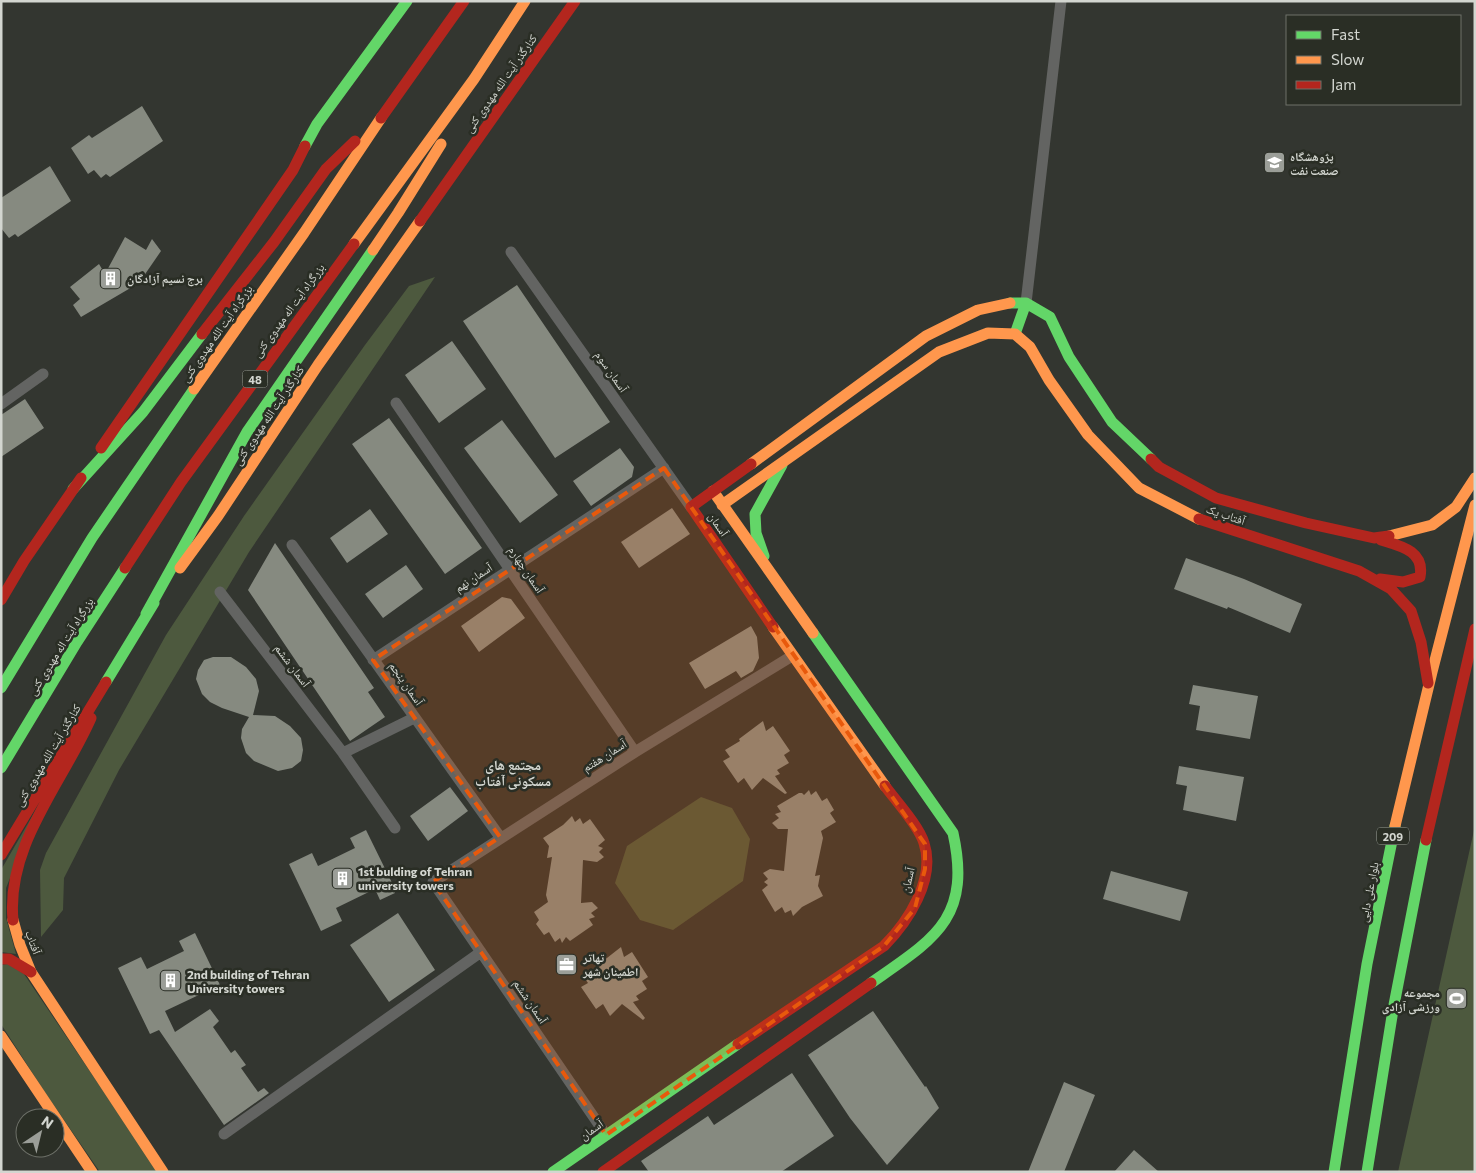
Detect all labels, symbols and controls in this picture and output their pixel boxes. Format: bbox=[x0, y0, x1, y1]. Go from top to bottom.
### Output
legend bbox=[1286, 15, 1461, 105]
text: Fast bbox=[1331, 25, 1360, 43]
street label: کنارگذر آیت الله مهدوی کنی bbox=[461, 31, 540, 135]
text: Slow bbox=[1331, 50, 1364, 68]
text: Jam bbox=[1331, 75, 1356, 93]
place label: پژوهشگاه صنعت نفت bbox=[1290, 149, 1339, 177]
school or university icon: پژوهشگاه صنعت نفت bbox=[1262, 151, 1286, 175]
street label: بزرگراه آیت اله مهدوی کنی bbox=[249, 260, 328, 360]
building icon: برج نسیم آزادگان bbox=[99, 266, 123, 290]
place label: برج نسیم آزادگان bbox=[127, 271, 203, 287]
street label: بزرگراه آیت الله مهدوی کنی bbox=[177, 282, 256, 385]
street label: آسمان سوم bbox=[591, 348, 632, 396]
street label: کنارگذر آیت الله مهدوی کنی bbox=[230, 363, 307, 468]
road number: 48 bbox=[242, 370, 268, 388]
street label: آفتاب یک bbox=[1204, 501, 1248, 529]
street label: آسمان bbox=[705, 509, 733, 540]
street label: آسمان چهارم bbox=[504, 543, 548, 597]
street label: آسمان نهم bbox=[451, 559, 496, 596]
street label: بزرگراه آیت اله مهدوی کنی bbox=[24, 595, 97, 698]
street label: آسمان ششم bbox=[271, 641, 314, 691]
street label: آسمان پنجم bbox=[385, 658, 428, 709]
street label: کنارگذر آیت الله مهدوی کنی bbox=[11, 701, 84, 809]
street label: آسمان هفتم bbox=[579, 735, 631, 776]
district label: مجتمع های مسکونی آفتاب bbox=[475, 756, 551, 790]
road number: 209 bbox=[1377, 828, 1409, 844]
street label: بلوار علی دایی bbox=[1355, 861, 1382, 924]
place label: 1st bulding of Tehran university towers bbox=[358, 864, 472, 892]
street label: آسمان bbox=[897, 865, 918, 894]
building icon: 1st bulding of Tehran university towers bbox=[330, 866, 354, 890]
street label: آفتاب bbox=[22, 928, 45, 957]
place label: تهاتر اطمینان شهر bbox=[582, 950, 638, 980]
office icon: تهاتر اطمینان شهر bbox=[555, 952, 579, 976]
place label: 2nd building of Tehran University towers bbox=[187, 967, 309, 995]
building icon: 2nd building of Tehran University towers bbox=[159, 969, 183, 993]
street label: آسمان ششم bbox=[509, 976, 551, 1028]
place label: مجموعه ورزشی آزادی bbox=[1382, 985, 1440, 1015]
sports icon: مجموعه ورزشی آزادی bbox=[1444, 987, 1468, 1011]
north arrow bbox=[15, 1108, 65, 1158]
text: N bbox=[39, 1112, 57, 1132]
street label: آسمان bbox=[576, 1115, 607, 1143]

